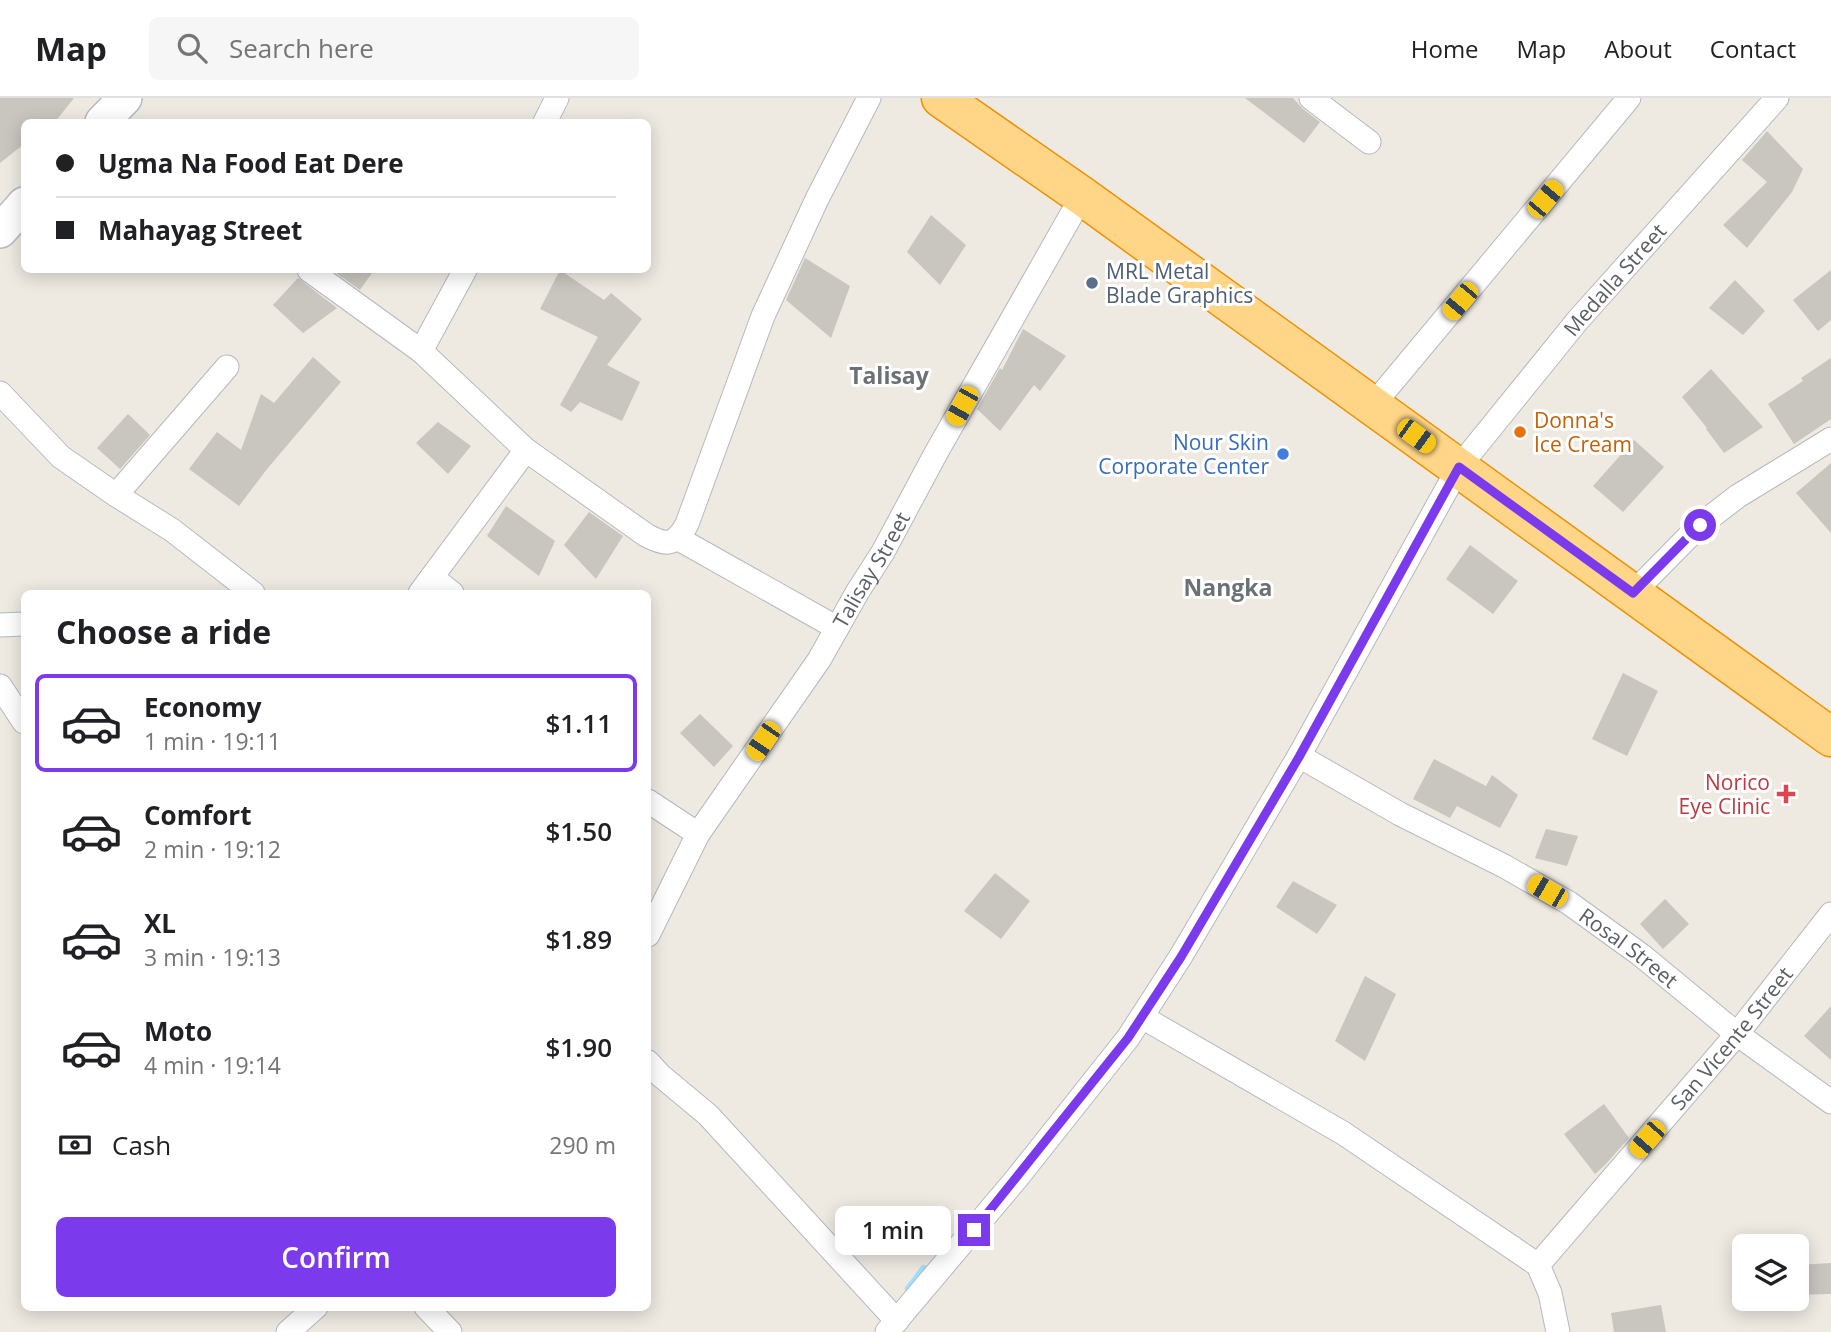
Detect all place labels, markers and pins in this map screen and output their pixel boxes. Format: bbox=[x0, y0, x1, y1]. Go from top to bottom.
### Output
place label: MRL Metal Blade Graphics bbox=[1106, 257, 1253, 309]
marker: MRL Metal Blade Graphics bbox=[1084, 275, 1100, 291]
place label: Donna's Ice Cream bbox=[1534, 406, 1632, 458]
marker: Donna's Ice Cream bbox=[1512, 424, 1528, 440]
place label: Nour Skin Corporate Center bbox=[1098, 428, 1269, 480]
marker: Nour Skin Corporate Center bbox=[1275, 446, 1291, 462]
place label: Norico Eye Clinic bbox=[1678, 768, 1770, 820]
marker: Norico Eye Clinic bbox=[1776, 784, 1796, 804]

